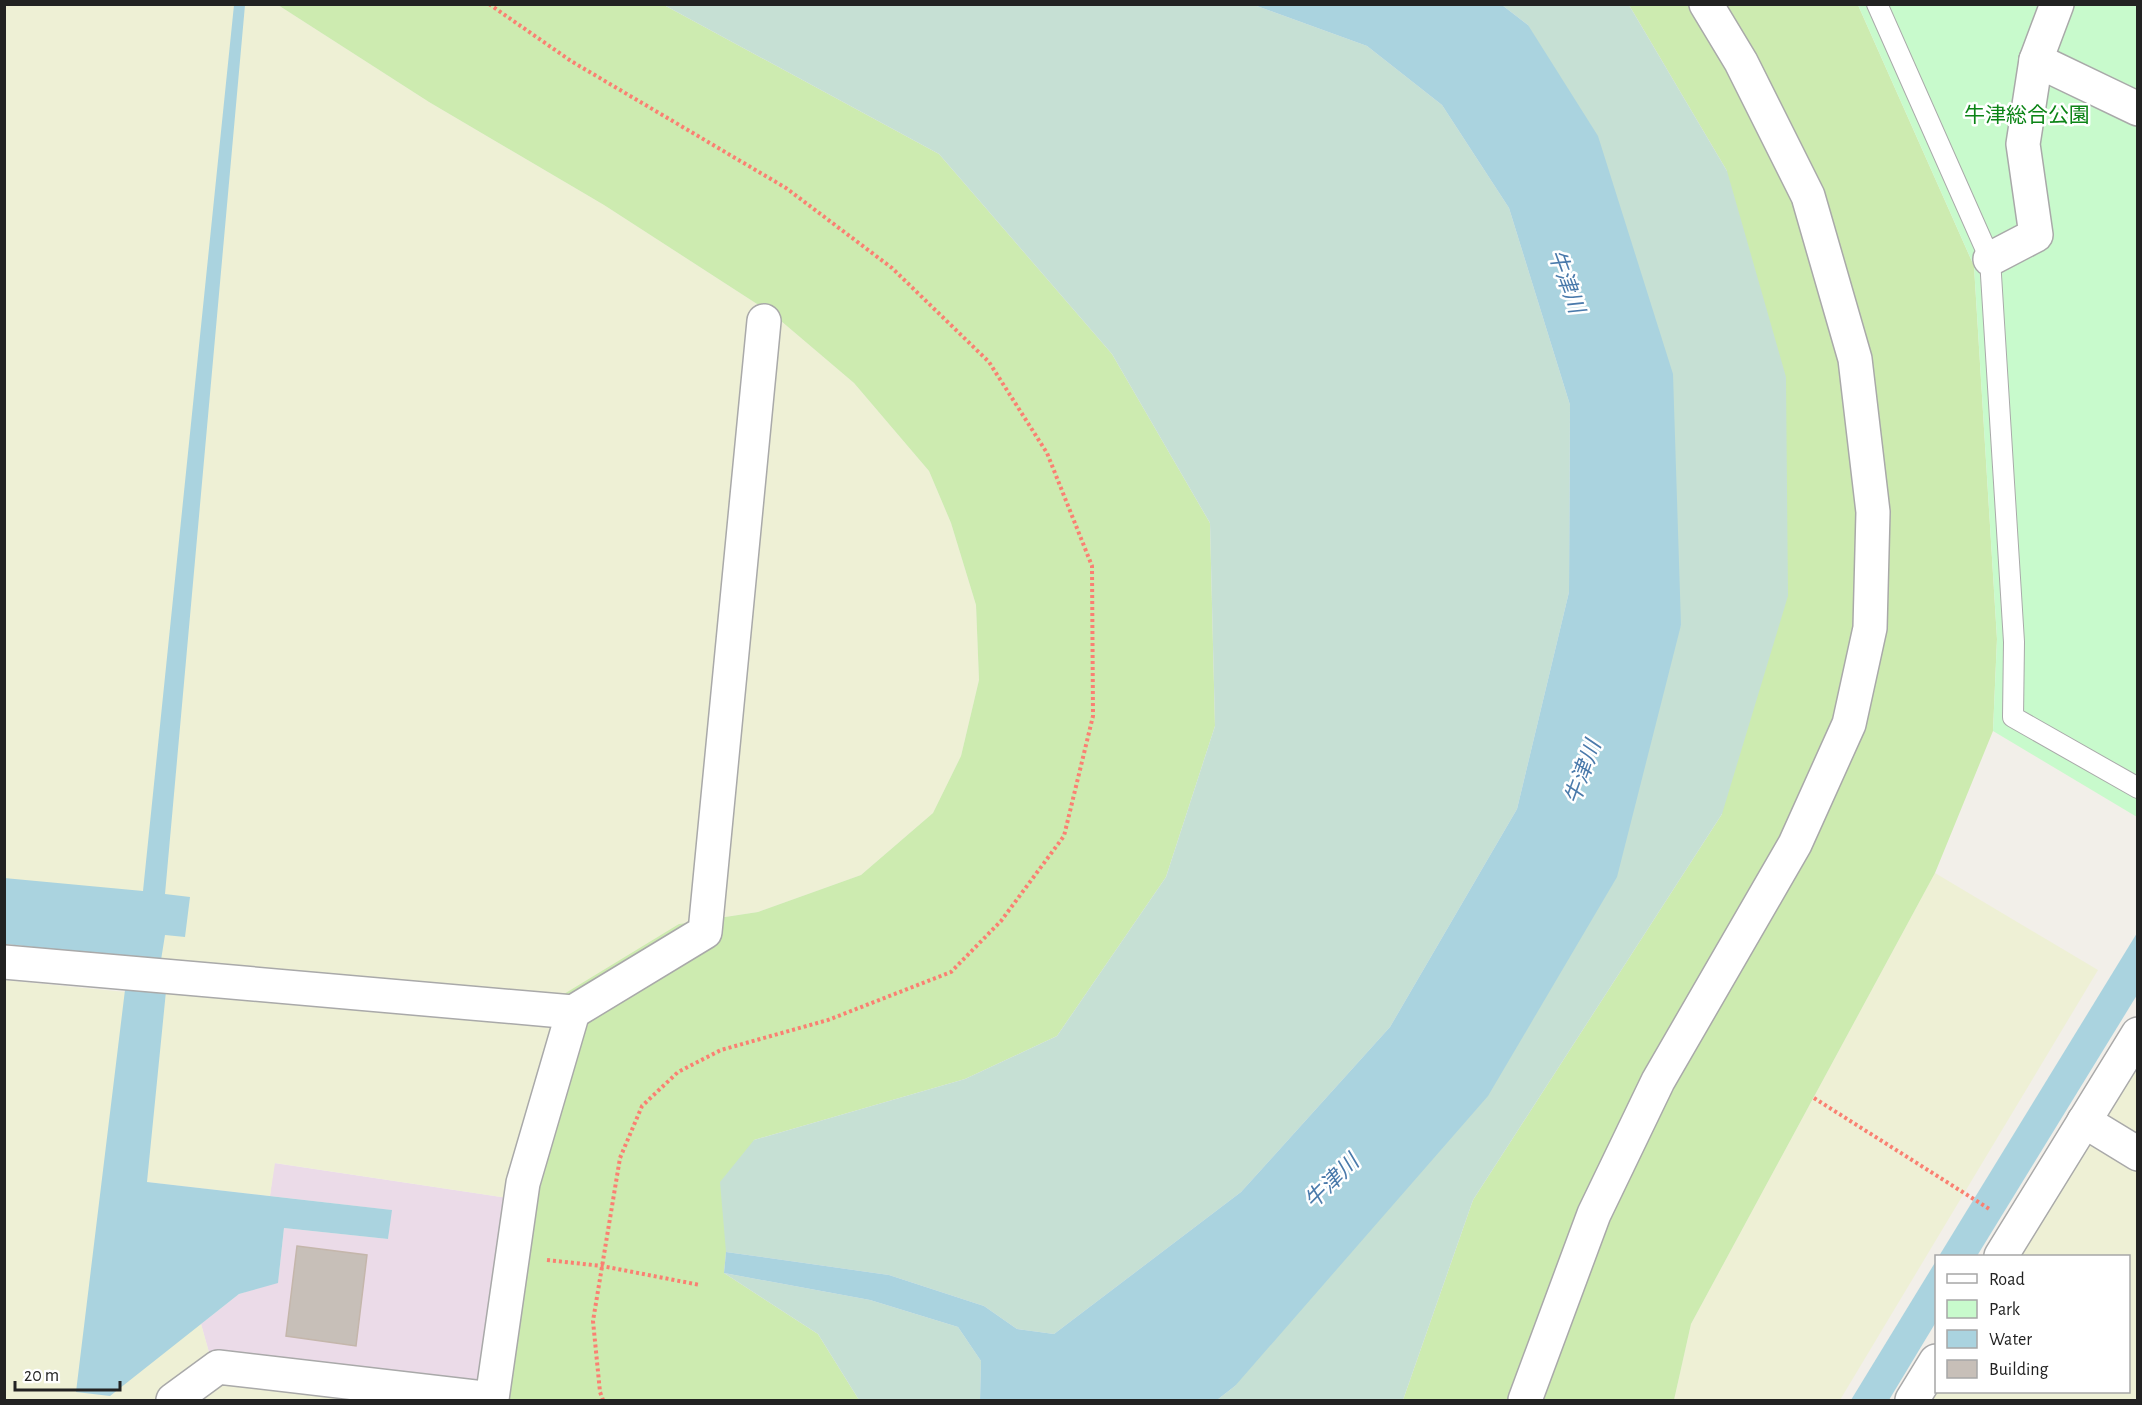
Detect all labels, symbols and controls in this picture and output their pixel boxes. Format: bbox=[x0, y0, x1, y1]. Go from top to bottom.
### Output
park label: 牛津総合公園 bbox=[1964, 104, 2090, 126]
water label: 牛津川 bbox=[1544, 246, 1589, 318]
water label: 牛津川 bbox=[1560, 735, 1605, 807]
water label: 牛津川 bbox=[1300, 1148, 1364, 1213]
legend bbox=[1935, 1255, 2130, 1393]
text: Road bbox=[1989, 1271, 2025, 1289]
text: Park bbox=[1989, 1301, 2021, 1319]
text: Water bbox=[1989, 1331, 2032, 1349]
scale bar bbox=[15, 1354, 120, 1392]
text: Building bbox=[1989, 1361, 2049, 1379]
text: 20 m bbox=[24, 1367, 59, 1385]

